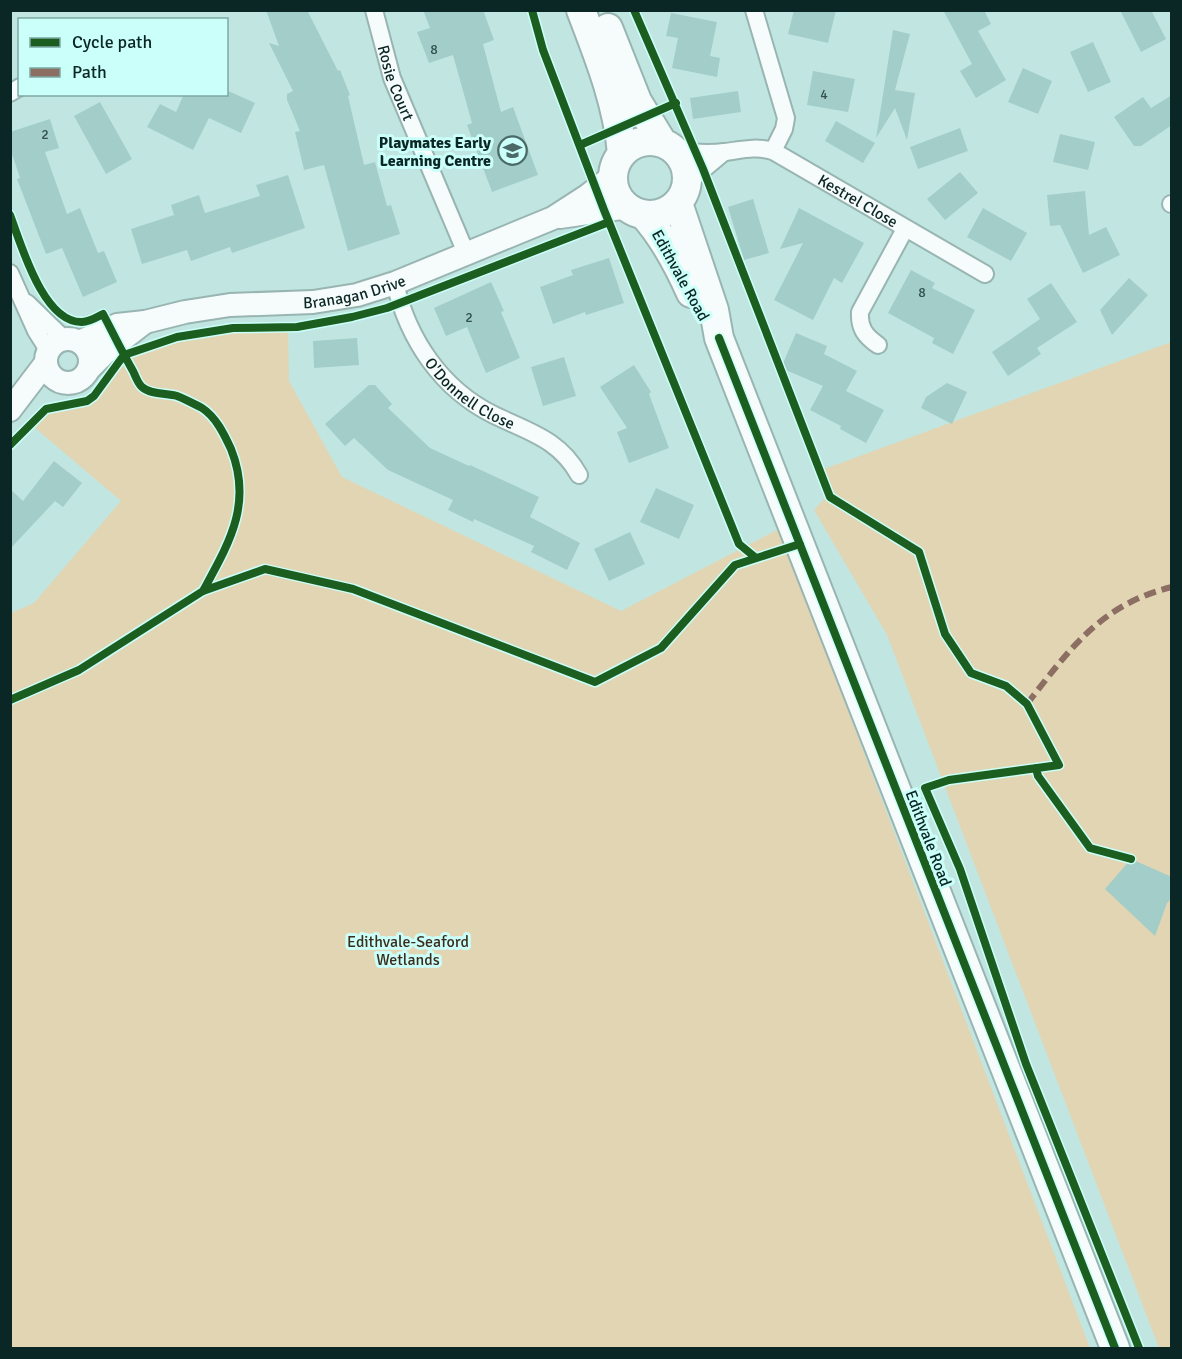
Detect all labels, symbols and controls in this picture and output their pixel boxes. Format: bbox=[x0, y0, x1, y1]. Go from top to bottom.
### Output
legend bbox=[18, 18, 228, 96]
text: Cycle path bbox=[72, 31, 152, 53]
house number: 8 bbox=[430, 41, 438, 58]
street label: Rosie Court bbox=[373, 43, 418, 124]
text: Path bbox=[72, 61, 107, 83]
house number: 4 bbox=[820, 86, 828, 103]
house number: 2 bbox=[41, 126, 49, 143]
place label: Playmates Early Learning Centre bbox=[379, 133, 491, 171]
school or university icon: Playmates Early Learning Centre bbox=[496, 135, 528, 167]
street label: Kestrel Close bbox=[814, 170, 901, 232]
street label: Edithvale Road bbox=[647, 226, 713, 325]
street label: Branagan Drive bbox=[303, 271, 409, 313]
house number: 8 bbox=[918, 284, 926, 301]
house number: 2 bbox=[465, 309, 473, 326]
street label: O'Donnell Close bbox=[420, 354, 518, 434]
street label: Edithvale Road bbox=[901, 787, 956, 889]
park label: Edithvale-Seaford Wetlands bbox=[347, 932, 469, 970]

